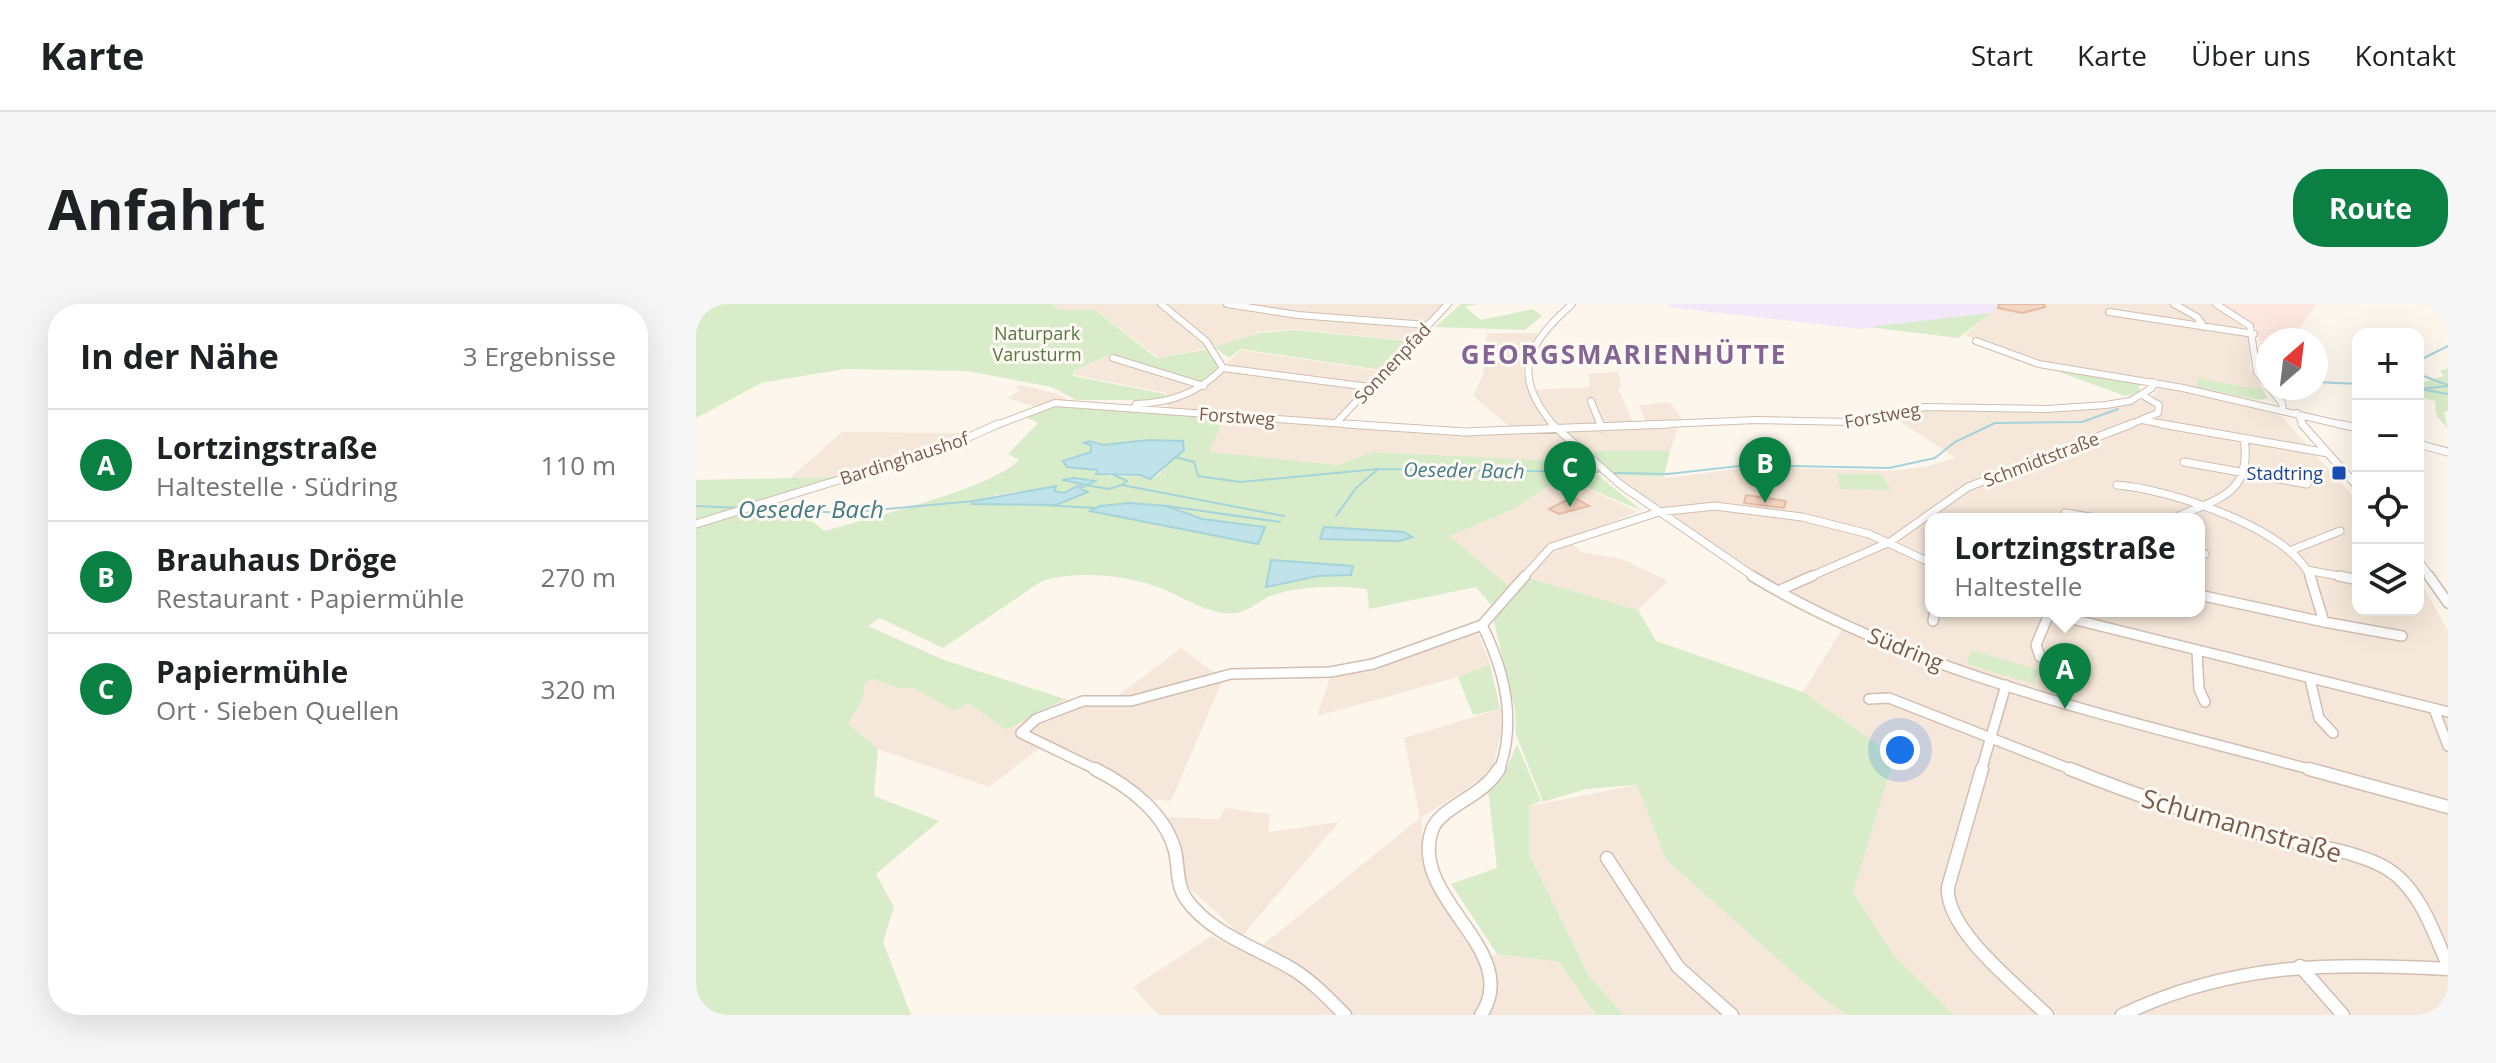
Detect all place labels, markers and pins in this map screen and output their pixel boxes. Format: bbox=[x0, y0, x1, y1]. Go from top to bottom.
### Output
pin: B bbox=[1739, 437, 1791, 503]
pin: C bbox=[1544, 441, 1596, 507]
place label: Stadtring bbox=[2247, 461, 2323, 485]
marker: Stadtring bbox=[2330, 464, 2348, 482]
pin: A bbox=[2039, 643, 2091, 709]

